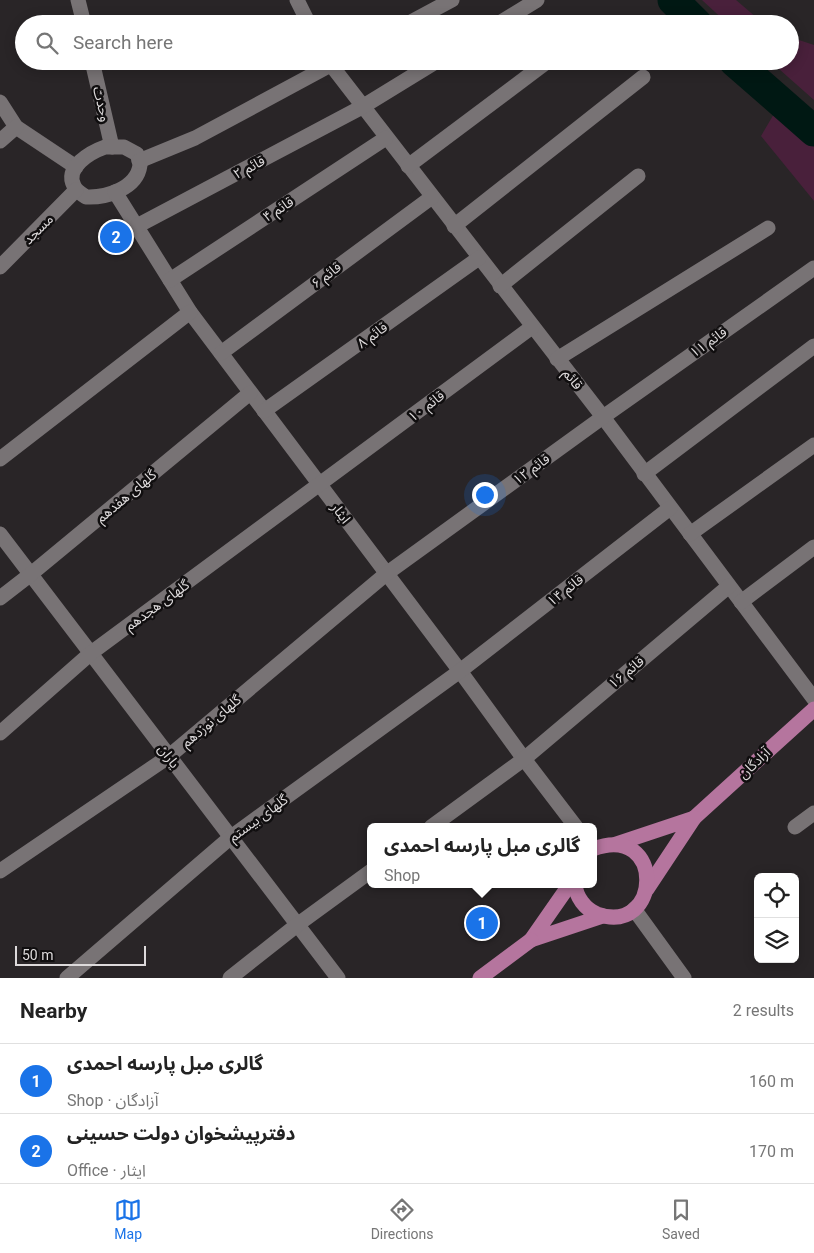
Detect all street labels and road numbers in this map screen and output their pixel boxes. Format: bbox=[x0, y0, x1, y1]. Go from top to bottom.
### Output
street label: وحدت bbox=[89, 85, 114, 123]
street label: قائم ۲ bbox=[230, 152, 269, 185]
street label: قائم ۴ bbox=[260, 193, 298, 227]
street label: مسجد bbox=[20, 211, 56, 247]
street label: قائم ۶ bbox=[308, 259, 346, 294]
street label: قائم ۸ bbox=[354, 319, 392, 354]
street label: قائم ۱۱ bbox=[686, 324, 731, 363]
street label: قائم bbox=[558, 365, 586, 394]
street label: قائم ۱۰ bbox=[405, 387, 449, 427]
street label: قائم ۱۲ bbox=[510, 450, 554, 490]
street label: گلهای هفدهم bbox=[93, 466, 161, 528]
street label: ایثار bbox=[327, 499, 354, 527]
street label: قائم ۱۴ bbox=[544, 571, 588, 611]
street label: گلهای هجدهم bbox=[122, 576, 194, 636]
street label: قائم ۱۶ bbox=[605, 653, 649, 694]
street label: گلهای نوزدهم bbox=[178, 691, 246, 753]
street label: یاران bbox=[154, 741, 183, 772]
street label: آزادگان bbox=[735, 744, 775, 782]
street label: گلهای بیستم bbox=[225, 791, 293, 847]

